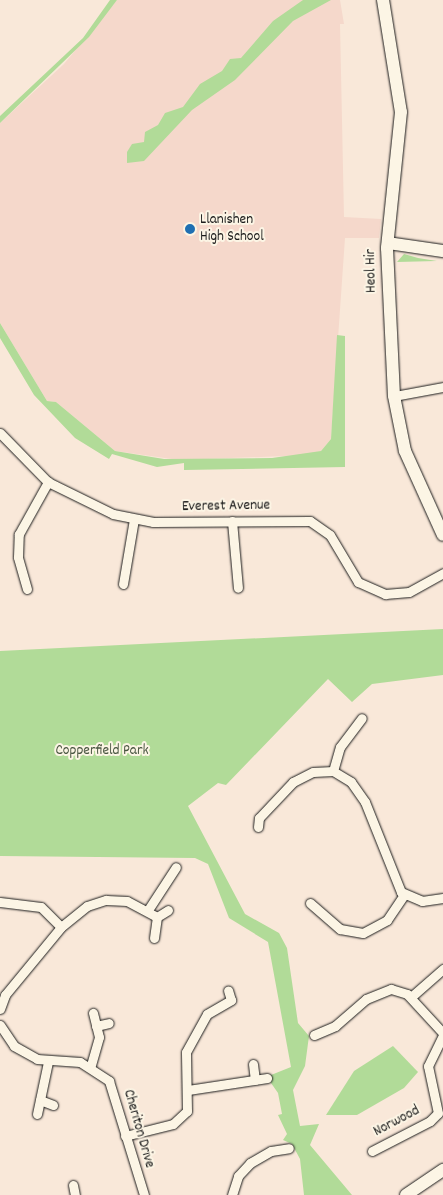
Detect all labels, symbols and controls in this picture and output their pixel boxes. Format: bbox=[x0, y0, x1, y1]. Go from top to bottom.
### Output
place label: Llanishen High School bbox=[200, 211, 264, 246]
marker: Llanishen High School bbox=[184, 223, 196, 235]
street label: Heol Hir bbox=[363, 249, 381, 293]
street label: Everest Avenue bbox=[182, 497, 270, 517]
park label: Copperfield Park bbox=[55, 743, 149, 761]
street label: Cheriton Drive bbox=[118, 1088, 158, 1170]
street label: Norwood bbox=[371, 1102, 423, 1142]

